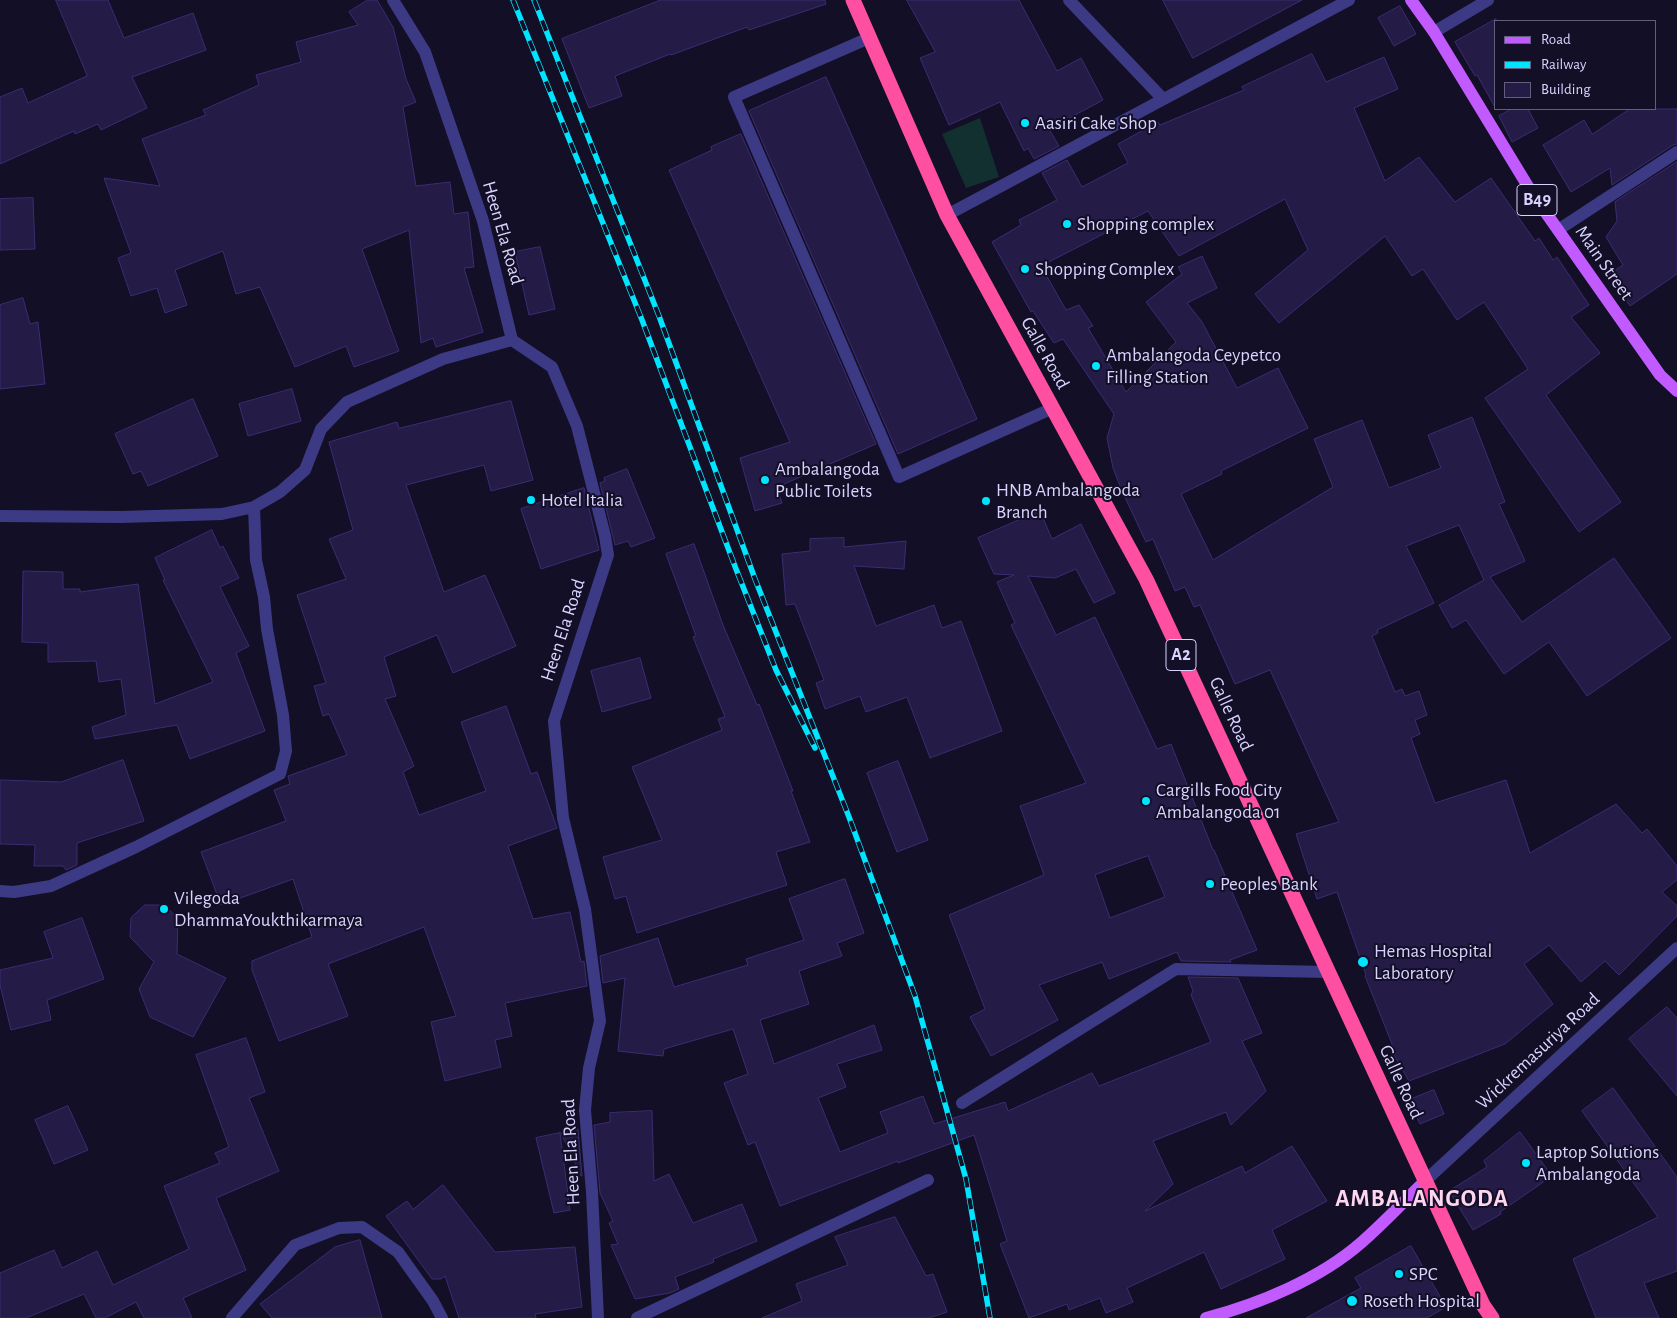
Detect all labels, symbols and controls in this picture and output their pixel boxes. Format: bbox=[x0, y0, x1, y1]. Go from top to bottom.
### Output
legend bbox=[1494, 20, 1657, 110]
text: Road bbox=[1541, 32, 1571, 47]
text: Railway bbox=[1541, 57, 1586, 72]
text: Building bbox=[1541, 82, 1591, 97]
place label: Aasiri Cake Shop bbox=[1035, 112, 1157, 134]
marker: Aasiri Cake Shop bbox=[1019, 117, 1031, 129]
street label: Heen Ela Road bbox=[477, 179, 529, 287]
road number: B49 bbox=[1517, 184, 1557, 216]
place label: Shopping complex bbox=[1077, 213, 1214, 235]
marker: Shopping complex bbox=[1061, 218, 1073, 230]
street label: Main Street bbox=[1570, 221, 1638, 305]
place label: Shopping Complex bbox=[1035, 258, 1174, 280]
marker: Shopping Complex bbox=[1019, 263, 1031, 275]
street label: Galle Road bbox=[1016, 313, 1074, 393]
place label: Ambalangoda Ceypetco Filling Station bbox=[1106, 344, 1281, 388]
marker: Ambalangoda Ceypetco Filling Station bbox=[1090, 360, 1102, 372]
place label: Ambalangoda Public Toilets bbox=[775, 458, 880, 502]
marker: Ambalangoda Public Toilets bbox=[759, 474, 771, 486]
place label: HNB Ambalangoda Branch bbox=[996, 479, 1140, 523]
place label: Hotel Italia bbox=[541, 489, 623, 511]
marker: Hotel Italia bbox=[525, 494, 537, 506]
marker: HNB Ambalangoda Branch bbox=[980, 495, 992, 507]
street label: Heen Ela Road bbox=[536, 576, 590, 684]
road number: A2 bbox=[1166, 640, 1196, 670]
street label: Galle Road bbox=[1204, 673, 1258, 755]
place label: Cargills Food City Ambalangoda 01 bbox=[1156, 779, 1282, 823]
marker: Cargills Food City Ambalangoda 01 bbox=[1140, 795, 1152, 807]
place label: Peoples Bank bbox=[1220, 873, 1318, 895]
marker: Peoples Bank bbox=[1204, 878, 1216, 890]
place label: Vilegoda DhammaYoukthikarmaya bbox=[174, 887, 363, 931]
marker: Vilegoda DhammaYoukthikarmaya bbox=[158, 903, 170, 915]
place label: Hemas Hospital Laboratory bbox=[1374, 940, 1492, 984]
marker: Hemas Hospital Laboratory bbox=[1356, 955, 1370, 969]
street label: Wickremasuriya Road bbox=[1471, 988, 1605, 1114]
street label: Galle Road bbox=[1374, 1041, 1428, 1123]
street label: Heen Ela Road bbox=[557, 1098, 585, 1206]
place label: Laptop Solutions Ambalangoda bbox=[1536, 1141, 1659, 1185]
marker: Laptop Solutions Ambalangoda bbox=[1520, 1157, 1532, 1169]
district label: AMBALANGODA bbox=[1334, 1185, 1510, 1213]
place label: SPC bbox=[1409, 1263, 1438, 1285]
marker: SPC bbox=[1393, 1268, 1405, 1280]
place label: Roseth Hospital bbox=[1363, 1290, 1480, 1312]
marker: Roseth Hospital bbox=[1345, 1294, 1359, 1308]

